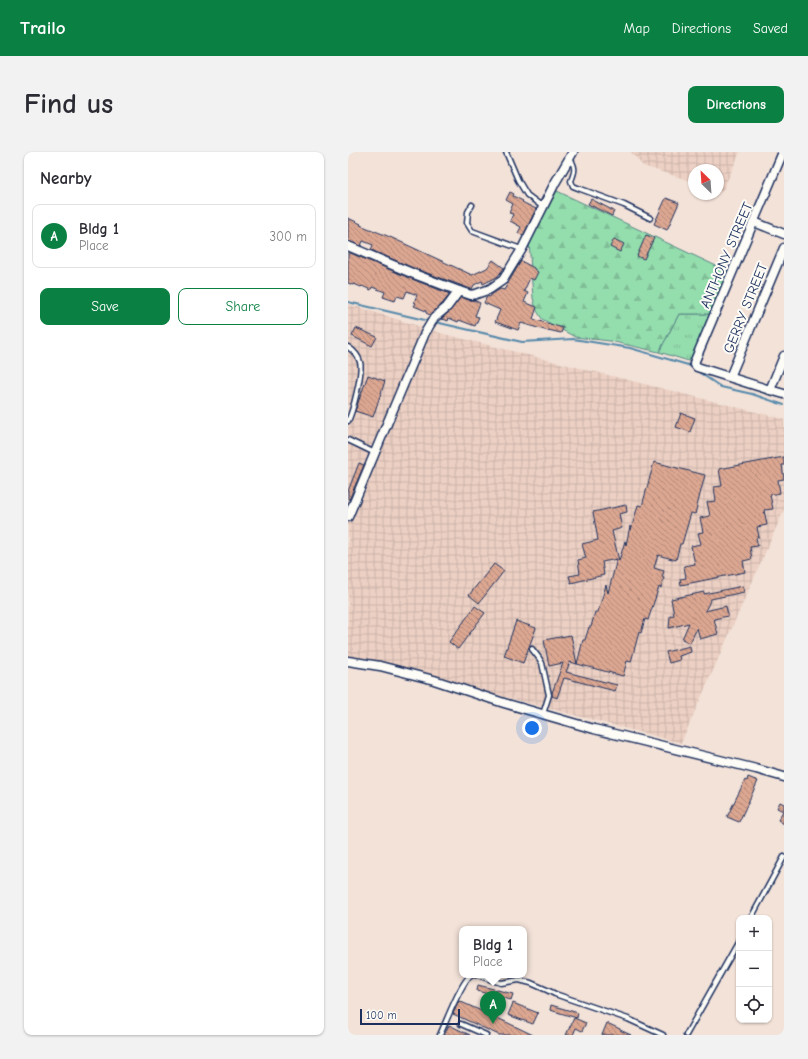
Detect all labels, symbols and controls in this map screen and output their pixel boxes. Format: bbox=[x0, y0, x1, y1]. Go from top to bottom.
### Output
text: Trailo bbox=[20, 17, 66, 39]
text: Map bbox=[623, 20, 650, 37]
text: Directions bbox=[672, 20, 731, 37]
text: Saved bbox=[753, 20, 788, 37]
button: Directions bbox=[688, 86, 784, 123]
text: Find us bbox=[24, 88, 113, 120]
north arrow bbox=[688, 164, 724, 200]
text: Nearby bbox=[40, 169, 91, 188]
street label: ANTHONY STREET bbox=[696, 199, 757, 311]
text: Bldg 1 bbox=[79, 220, 119, 238]
text: A bbox=[50, 229, 58, 244]
text: 300 m bbox=[269, 229, 307, 244]
text: Place bbox=[79, 238, 109, 253]
street label: GERRY STREET bbox=[720, 260, 772, 356]
button: Save bbox=[40, 288, 170, 325]
button: Share bbox=[178, 288, 308, 325]
your location bbox=[522, 718, 542, 738]
map controls bbox=[736, 915, 772, 1023]
button: + bbox=[736, 915, 772, 951]
popup bbox=[459, 926, 527, 978]
text: Bldg 1 bbox=[473, 936, 513, 954]
button: − bbox=[736, 951, 772, 987]
text: Place bbox=[473, 954, 503, 969]
button: locate bbox=[736, 987, 772, 1023]
pin: A bbox=[480, 991, 506, 1024]
scale bar bbox=[360, 1007, 460, 1026]
text: 100 m bbox=[366, 1009, 397, 1022]

